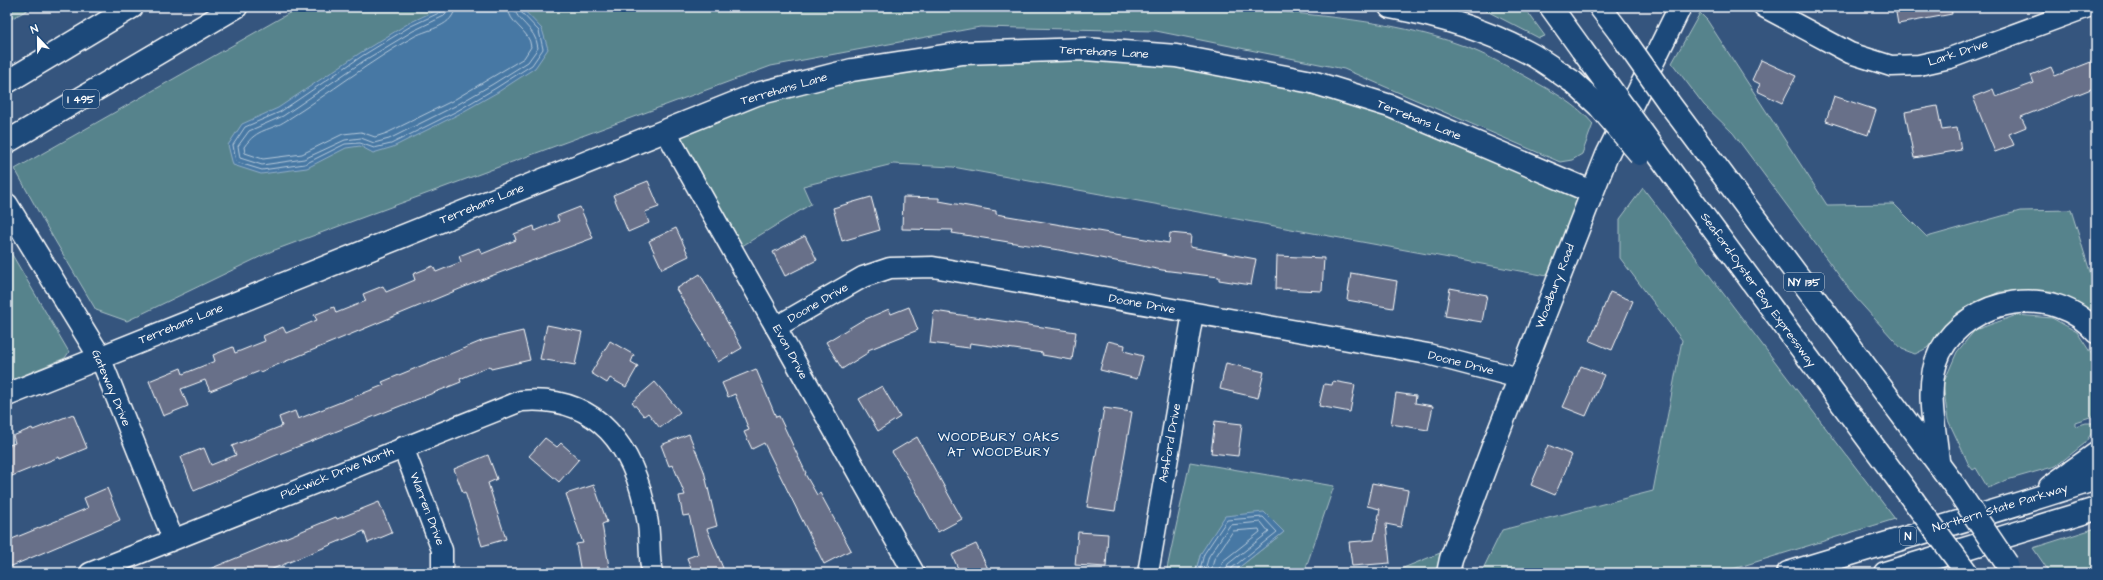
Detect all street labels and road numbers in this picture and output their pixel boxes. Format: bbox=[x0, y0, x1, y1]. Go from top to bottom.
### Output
street label: Lark Drive bbox=[1926, 35, 1991, 71]
street label: Terrehans Lane bbox=[1059, 41, 1150, 63]
street label: Terrehans Lane bbox=[739, 68, 830, 110]
road number: I 495 bbox=[63, 90, 99, 108]
street label: Terrehans Lane bbox=[1374, 95, 1464, 145]
street label: Terrehans Lane bbox=[437, 179, 527, 229]
street label: Seaford-Oyster Bay Expressway bbox=[1695, 209, 1820, 372]
street label: Woodbury Road bbox=[1531, 241, 1580, 331]
road number: NY 135 bbox=[1784, 273, 1824, 291]
street label: Doone Drive bbox=[785, 279, 852, 327]
street label: Doone Drive bbox=[1107, 290, 1177, 318]
street label: Terrehans Lane bbox=[136, 299, 226, 349]
street label: Evon Drive bbox=[768, 322, 812, 383]
street label: Gateway Drive bbox=[86, 347, 135, 430]
street label: Doone Drive bbox=[1426, 347, 1496, 380]
street label: Ashford Drive bbox=[1155, 402, 1185, 484]
street label: Pickwick Drive North bbox=[278, 442, 396, 504]
street label: Warren Drive bbox=[405, 470, 449, 548]
street label: Northern State Parkway bbox=[1930, 479, 2070, 538]
road number: N bbox=[1900, 527, 1916, 545]

